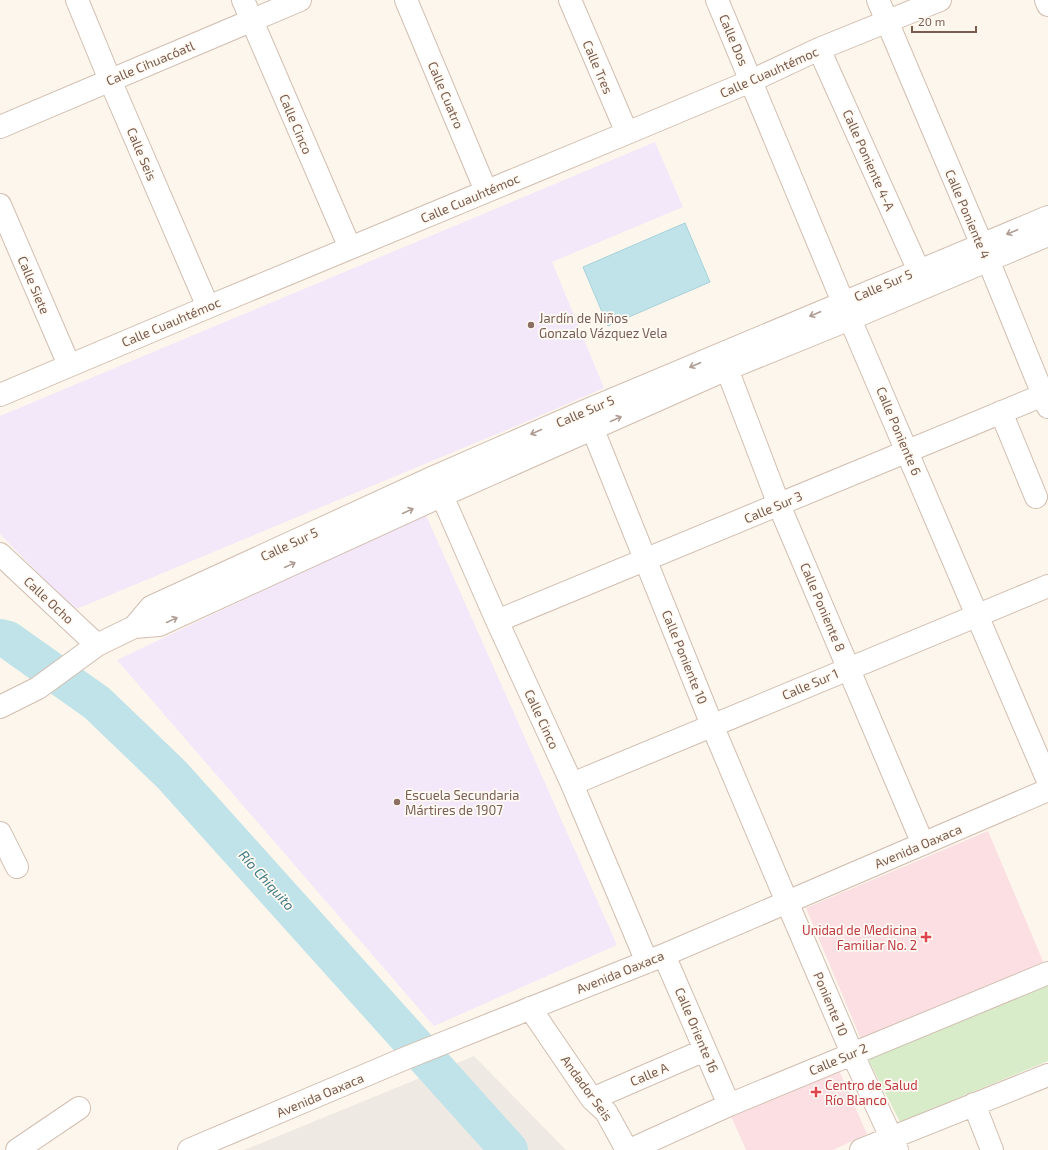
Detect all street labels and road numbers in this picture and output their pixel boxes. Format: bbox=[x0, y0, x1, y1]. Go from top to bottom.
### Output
street label: Calle Dos bbox=[716, 12, 752, 68]
street label: Calle Cihuacóatl bbox=[103, 37, 197, 89]
street label: Calle Tres bbox=[580, 38, 616, 96]
street label: Calle Cuauhtémoc bbox=[717, 43, 821, 101]
street label: Calle Cuatro bbox=[425, 59, 467, 131]
street label: Calle Cinco bbox=[276, 91, 316, 157]
street label: Calle Poniente 4-A bbox=[839, 107, 899, 213]
street label: Calle Seis bbox=[124, 125, 160, 183]
street label: Calle Poniente 4 bbox=[942, 167, 994, 261]
street label: Calle Cuauhtémoc bbox=[418, 170, 522, 226]
street label: Calle Siete bbox=[15, 254, 53, 316]
street label: Calle Sur 5 bbox=[851, 266, 915, 304]
street label: Calle Cuauhtémoc bbox=[119, 294, 223, 350]
street label: Calle Poniente 6 bbox=[873, 384, 925, 478]
street label: Calle Sur 5 bbox=[553, 392, 617, 430]
street label: Calle Sur 3 bbox=[741, 488, 805, 526]
street label: Calle Sur 5 bbox=[258, 524, 320, 564]
street label: Calle Poniente 8 bbox=[797, 560, 849, 654]
street label: Calle Ocho bbox=[21, 573, 77, 627]
street label: Calle Poniente 10 bbox=[659, 608, 711, 706]
street label: Calle Sur 1 bbox=[779, 665, 841, 703]
street label: Calle Cinco bbox=[521, 687, 563, 751]
street label: Avenida Oaxaca bbox=[872, 820, 964, 872]
street label: Avenida Oaxaca bbox=[574, 947, 666, 997]
street label: Poniente 10 bbox=[810, 970, 852, 1038]
street label: Calle Oriente 16 bbox=[672, 985, 722, 1075]
street label: Calle Sur 2 bbox=[806, 1040, 870, 1078]
street label: Andador Seis bbox=[558, 1052, 616, 1124]
street label: Calle A bbox=[627, 1059, 671, 1089]
street label: Avenida Oaxaca bbox=[274, 1069, 366, 1121]

